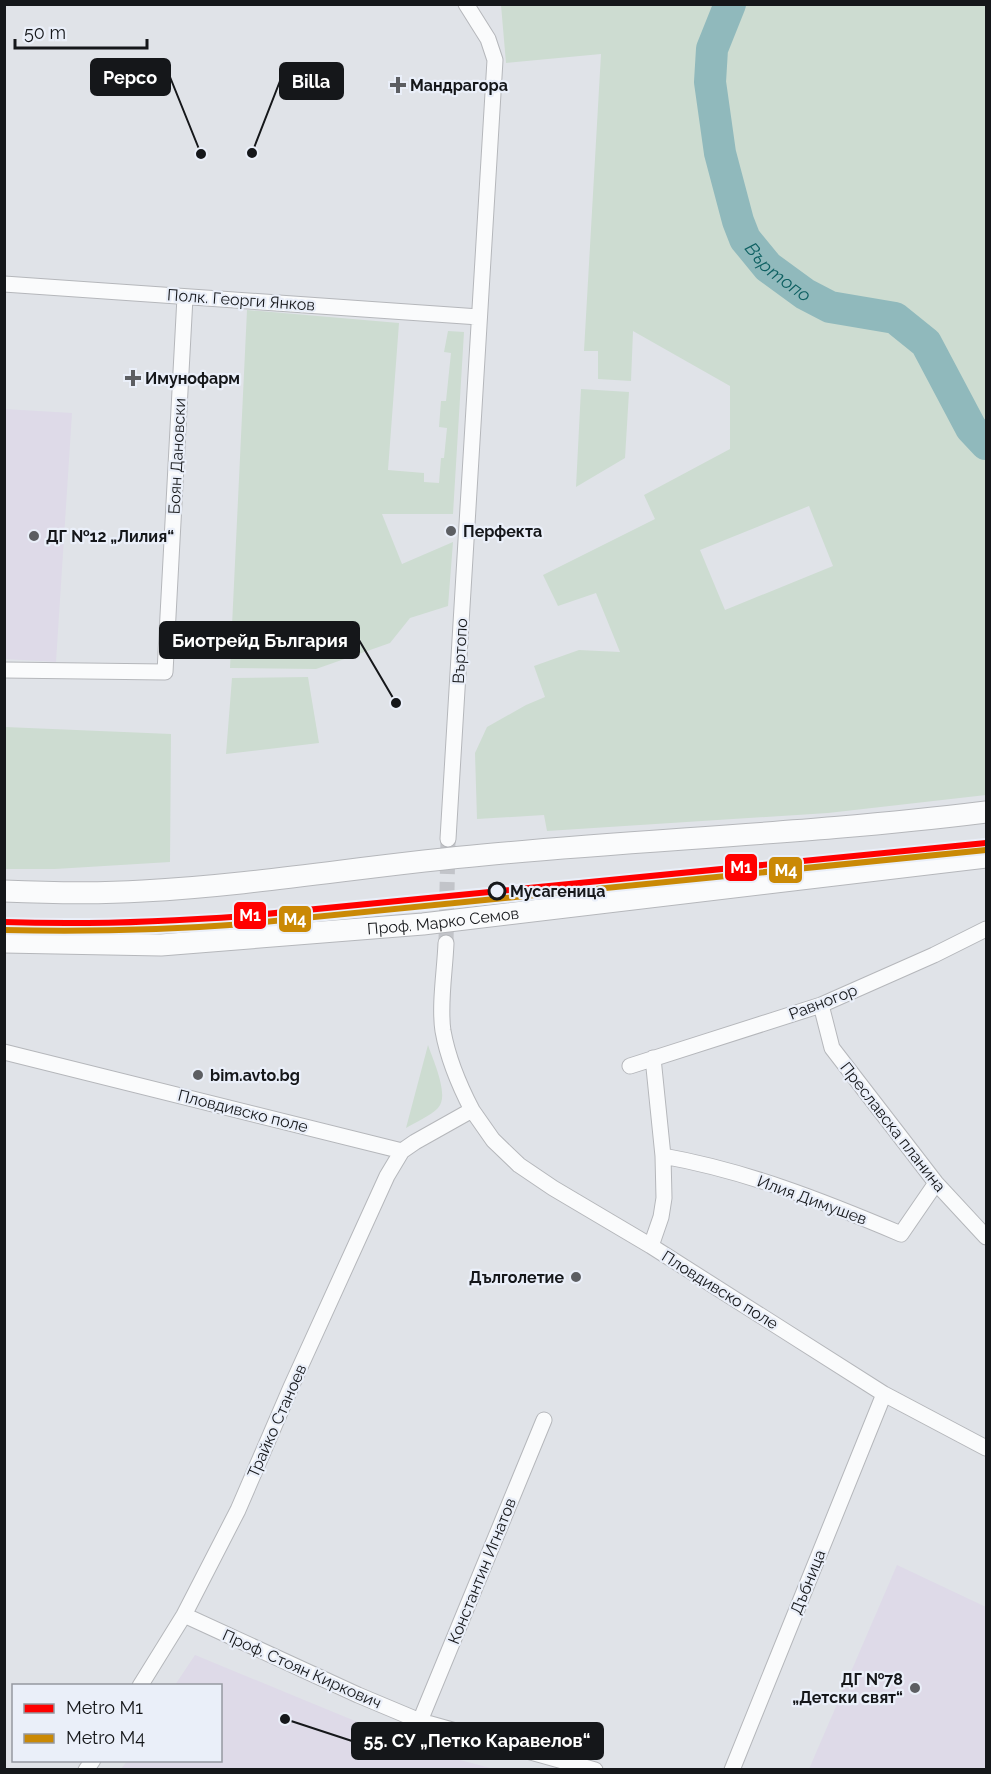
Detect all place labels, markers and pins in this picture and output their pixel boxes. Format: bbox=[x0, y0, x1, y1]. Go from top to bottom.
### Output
callout: Pepco bbox=[91, 59, 170, 95]
callout: Billa bbox=[280, 63, 343, 99]
place label: Мандрагора bbox=[410, 76, 508, 95]
marker: Мандрагора bbox=[391, 78, 405, 92]
place label: Имунофарм bbox=[145, 369, 240, 388]
marker: Имунофарм bbox=[126, 371, 140, 385]
place label: Перфекта bbox=[463, 522, 542, 541]
marker: Перфекта bbox=[444, 524, 458, 538]
place label: ДГ №12 „Лилия“ bbox=[46, 527, 174, 546]
marker: ДГ №12 „Лилия“ bbox=[27, 529, 41, 543]
callout: Биотрейд България bbox=[160, 622, 359, 658]
marker: Мусагеница bbox=[488, 882, 506, 900]
place label: Мусагеница bbox=[510, 882, 605, 901]
place label: bim.avto.bg bbox=[210, 1066, 300, 1085]
marker: bim.avto.bg bbox=[191, 1068, 205, 1082]
place label: Дълголетие bbox=[469, 1268, 564, 1287]
marker: Дълголетие bbox=[569, 1270, 583, 1284]
place label: ДГ №78 „Детски свят“ bbox=[792, 1670, 903, 1707]
marker: ДГ №78 „Детски свят“ bbox=[908, 1681, 922, 1695]
callout: 55. СУ „Петко Каравелов“ bbox=[352, 1723, 603, 1759]

